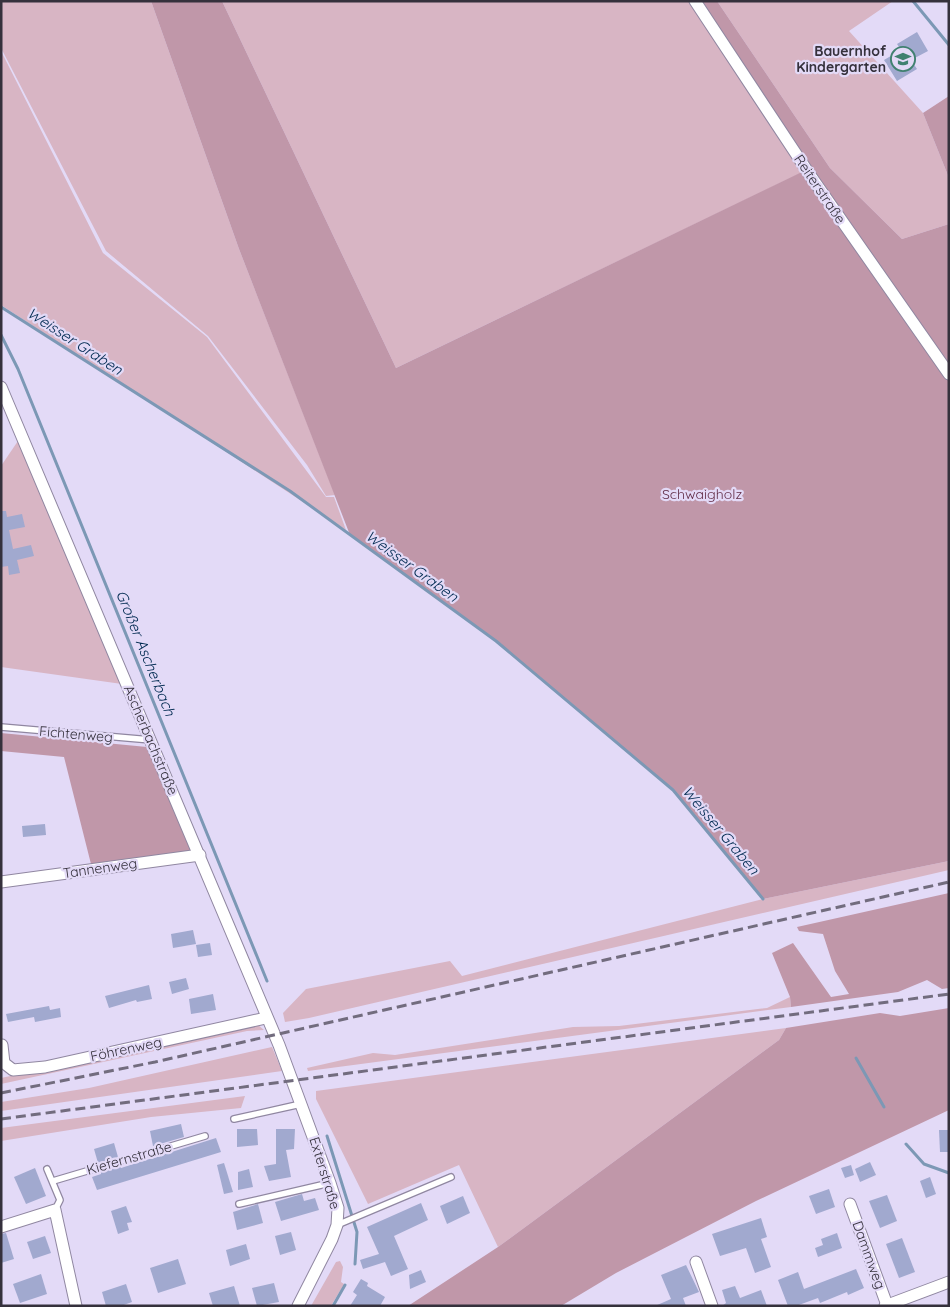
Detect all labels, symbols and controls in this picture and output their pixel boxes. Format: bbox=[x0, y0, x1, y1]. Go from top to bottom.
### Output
place label: Bauernhof Kindergarten bbox=[796, 42, 887, 76]
school or university icon: Bauernhof Kindergarten bbox=[890, 46, 916, 72]
street label: Reiterstraße bbox=[790, 151, 850, 227]
water label: Weisser Graben bbox=[24, 303, 126, 379]
park label: Schwaigholz bbox=[662, 485, 742, 503]
water label: Weisser Graben bbox=[362, 526, 462, 606]
water label: Großer Ascherbach bbox=[112, 587, 180, 719]
street label: Ascherbachstraße bbox=[120, 682, 182, 798]
street label: Fichtenweg bbox=[38, 722, 114, 746]
water label: Weisser Graben bbox=[678, 782, 764, 878]
street label: Tannenweg bbox=[62, 854, 138, 882]
street label: Föhrenweg bbox=[89, 1033, 163, 1065]
street label: Exterstraße bbox=[305, 1135, 345, 1211]
street label: Kiefernstraße bbox=[84, 1137, 174, 1179]
street label: Dammweg bbox=[848, 1218, 890, 1292]

